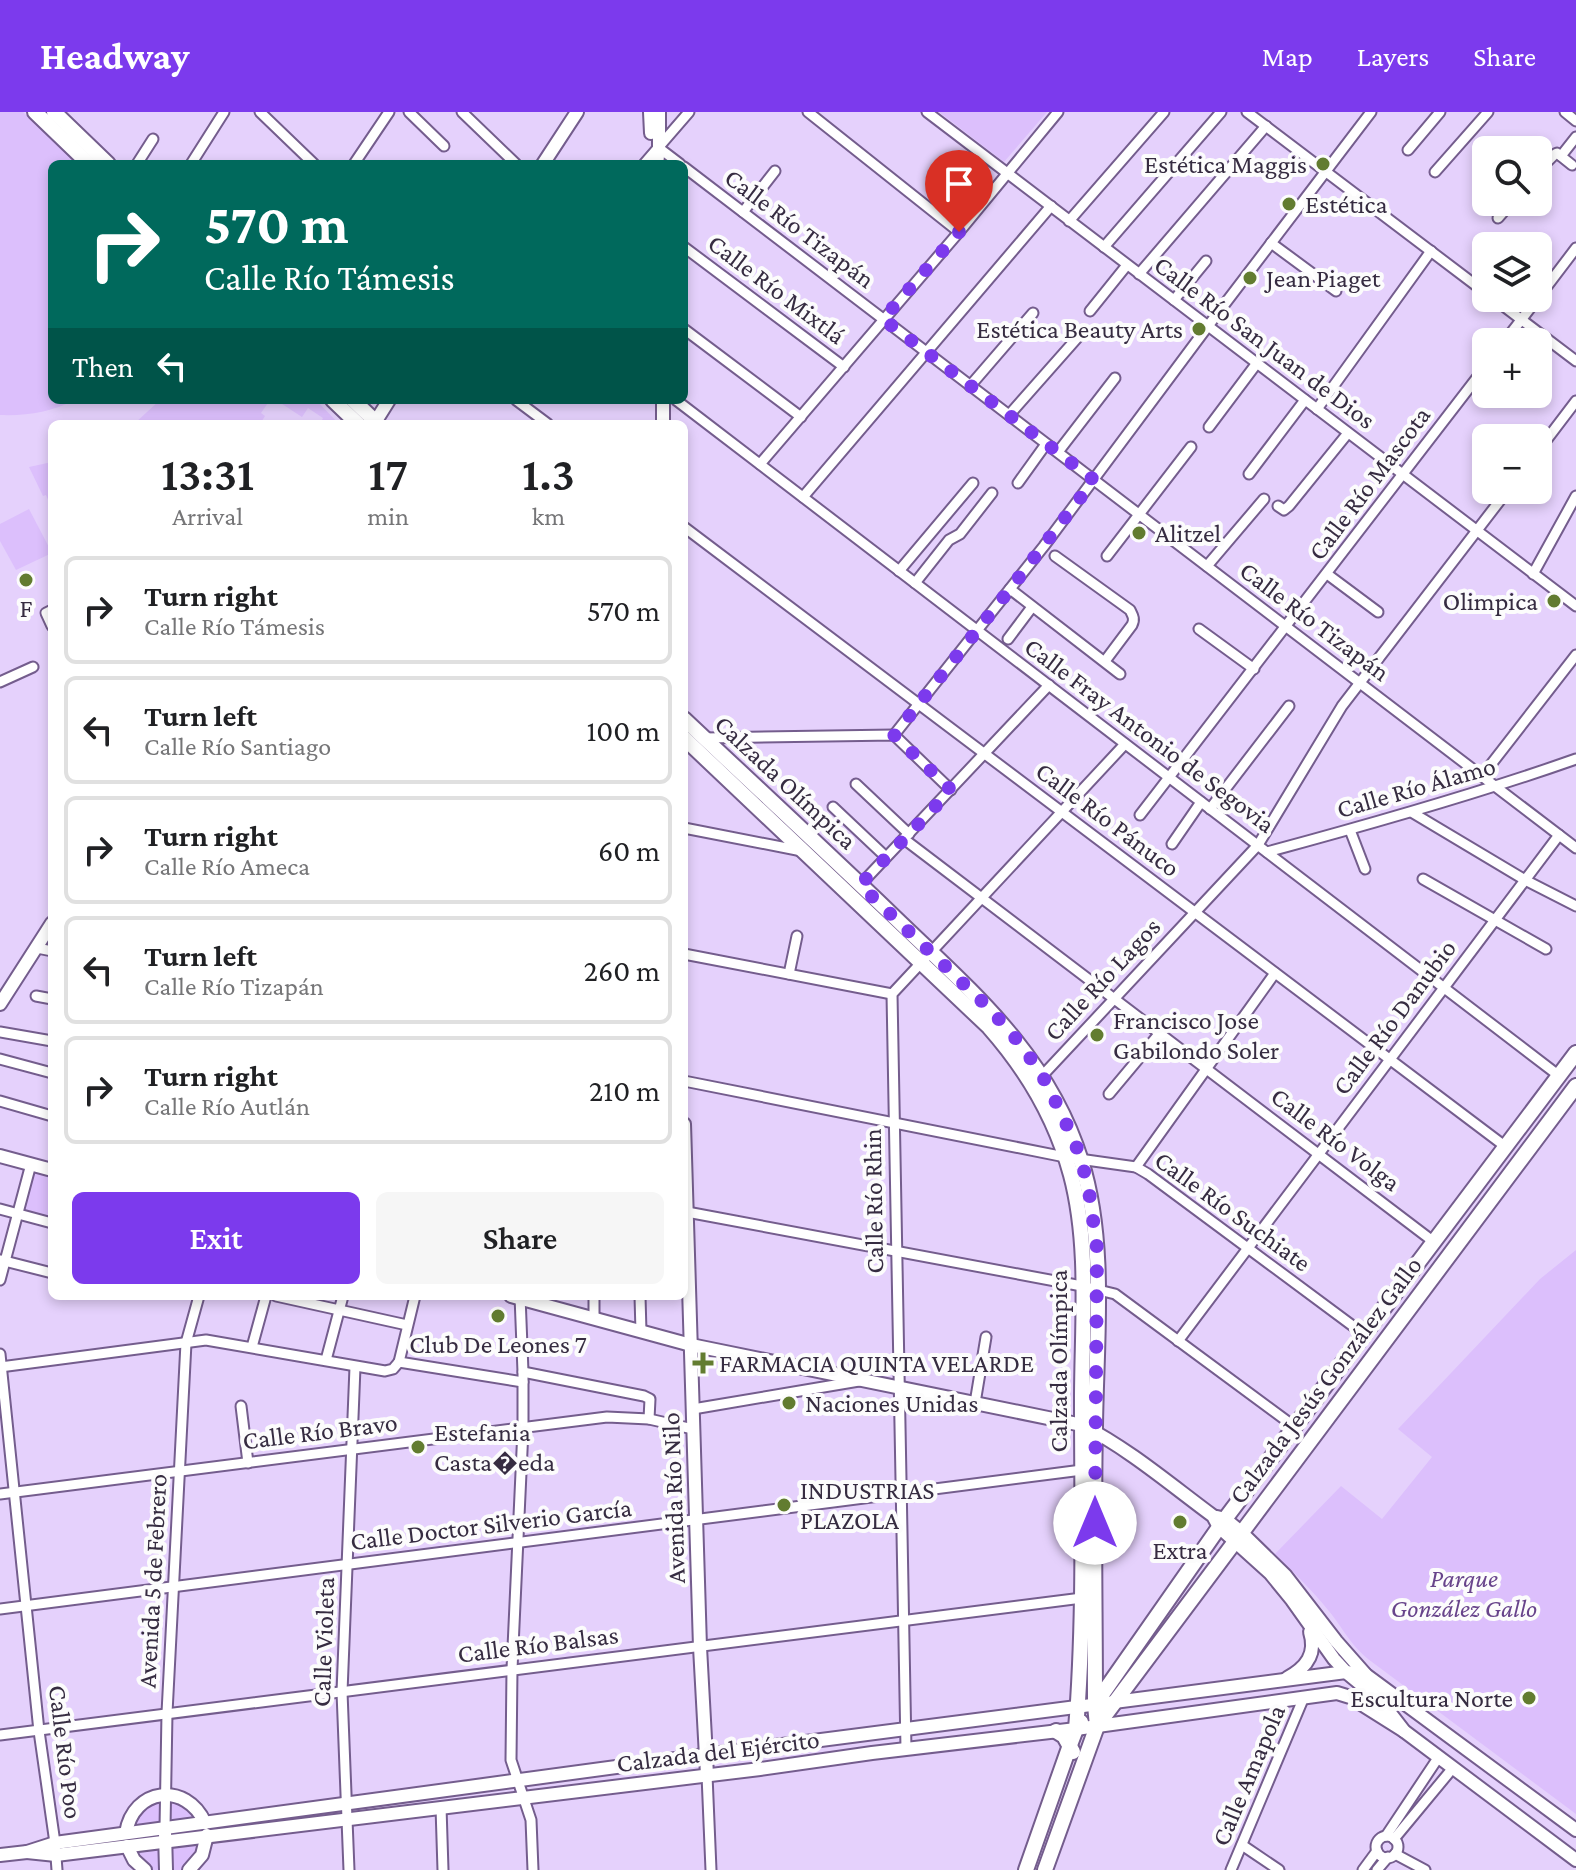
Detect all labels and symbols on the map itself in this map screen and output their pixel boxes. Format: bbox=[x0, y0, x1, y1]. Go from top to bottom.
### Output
pin bbox=[925, 150, 993, 232]
place label: Estética Maggis bbox=[1144, 150, 1307, 179]
marker: Estética Maggis bbox=[1314, 155, 1332, 173]
street label: Calle Río Tizapán bbox=[719, 163, 880, 294]
place label: Estética bbox=[1305, 190, 1387, 219]
marker: Estética bbox=[1280, 195, 1298, 213]
street label: Calle Río Mixtlá bbox=[702, 228, 851, 350]
street label: Calle Río San Juan de Dios bbox=[1149, 250, 1381, 435]
place label: Jean Piaget bbox=[1264, 264, 1381, 293]
marker: Jean Piaget bbox=[1241, 269, 1259, 287]
place label: Estética Beauty Arts bbox=[976, 315, 1183, 344]
marker: Estética Beauty Arts bbox=[1190, 320, 1208, 338]
street label: Calle Río Mascota bbox=[1302, 401, 1436, 566]
place label: Alitzel bbox=[1155, 519, 1221, 548]
marker: Alitzel bbox=[1130, 524, 1148, 542]
street label: Calle Río Tizapán bbox=[1234, 556, 1395, 687]
marker: F bbox=[17, 571, 35, 589]
place label: Olimpica bbox=[1443, 587, 1538, 616]
marker: Olimpica bbox=[1545, 592, 1563, 610]
place label: F bbox=[20, 594, 33, 623]
street label: Calle Fray Antonio de Segovia bbox=[1019, 632, 1281, 839]
street label: Calzada Olímpica bbox=[709, 709, 862, 855]
street label: Calle Río Álamo bbox=[1333, 751, 1499, 824]
street label: Calle Río Pánuco bbox=[1030, 756, 1185, 883]
street label: Calle Río Lagos bbox=[1038, 912, 1166, 1047]
street label: Calle Río Danubio bbox=[1327, 934, 1462, 1100]
place label: Francisco Jose Gabilondo Soler bbox=[1113, 1006, 1279, 1065]
marker: Francisco Jose Gabilondo Soler bbox=[1088, 1026, 1106, 1044]
street label: Calle Río Volga bbox=[1265, 1081, 1406, 1197]
street label: Calle Río Rhin bbox=[858, 1128, 889, 1274]
street label: Calle Río Suchiate bbox=[1149, 1145, 1316, 1278]
street label: Calzada Jesús González Gallo bbox=[1223, 1251, 1428, 1509]
street label: Calzada Olímpica bbox=[1044, 1270, 1073, 1452]
marker: Club De Leones 7 bbox=[489, 1307, 507, 1325]
place label: Club De Leones 7 bbox=[409, 1330, 587, 1359]
place label: FARMACIA QUINTA VELARDE bbox=[719, 1349, 1034, 1378]
marker: FARMACIA QUINTA VELARDE bbox=[694, 1354, 712, 1372]
place label: Naciones Unidas bbox=[805, 1389, 979, 1418]
marker: Naciones Unidas bbox=[780, 1394, 798, 1412]
street label: Calle Río Bravo bbox=[241, 1408, 399, 1455]
street label: Avenida Río Nilo bbox=[656, 1412, 691, 1584]
place label: Estefania Casta�eda bbox=[434, 1418, 555, 1477]
marker: Estefania Casta�eda bbox=[409, 1438, 427, 1456]
street label: Avenida 5 de Febrero bbox=[132, 1473, 173, 1689]
place label: INDUSTRIAS PLAZOLA bbox=[800, 1476, 934, 1535]
position arrow bbox=[1053, 1481, 1137, 1565]
street label: Calle Doctor Silverio García bbox=[349, 1493, 633, 1556]
marker: INDUSTRIAS PLAZOLA bbox=[775, 1496, 793, 1514]
marker: Extra bbox=[1171, 1513, 1189, 1531]
place label: Extra bbox=[1152, 1536, 1208, 1565]
park label: Parque González Gallo bbox=[1391, 1564, 1537, 1623]
street label: Calle Violeta bbox=[307, 1576, 340, 1708]
street label: Calle Río Balsas bbox=[456, 1620, 620, 1669]
street label: Calle Río Poo bbox=[43, 1684, 88, 1821]
place label: Escultura Norte bbox=[1350, 1684, 1513, 1713]
marker: Escultura Norte bbox=[1520, 1689, 1538, 1707]
street label: Calle Amapola bbox=[1206, 1700, 1291, 1850]
street label: Calzada del Ejército bbox=[615, 1725, 821, 1778]

